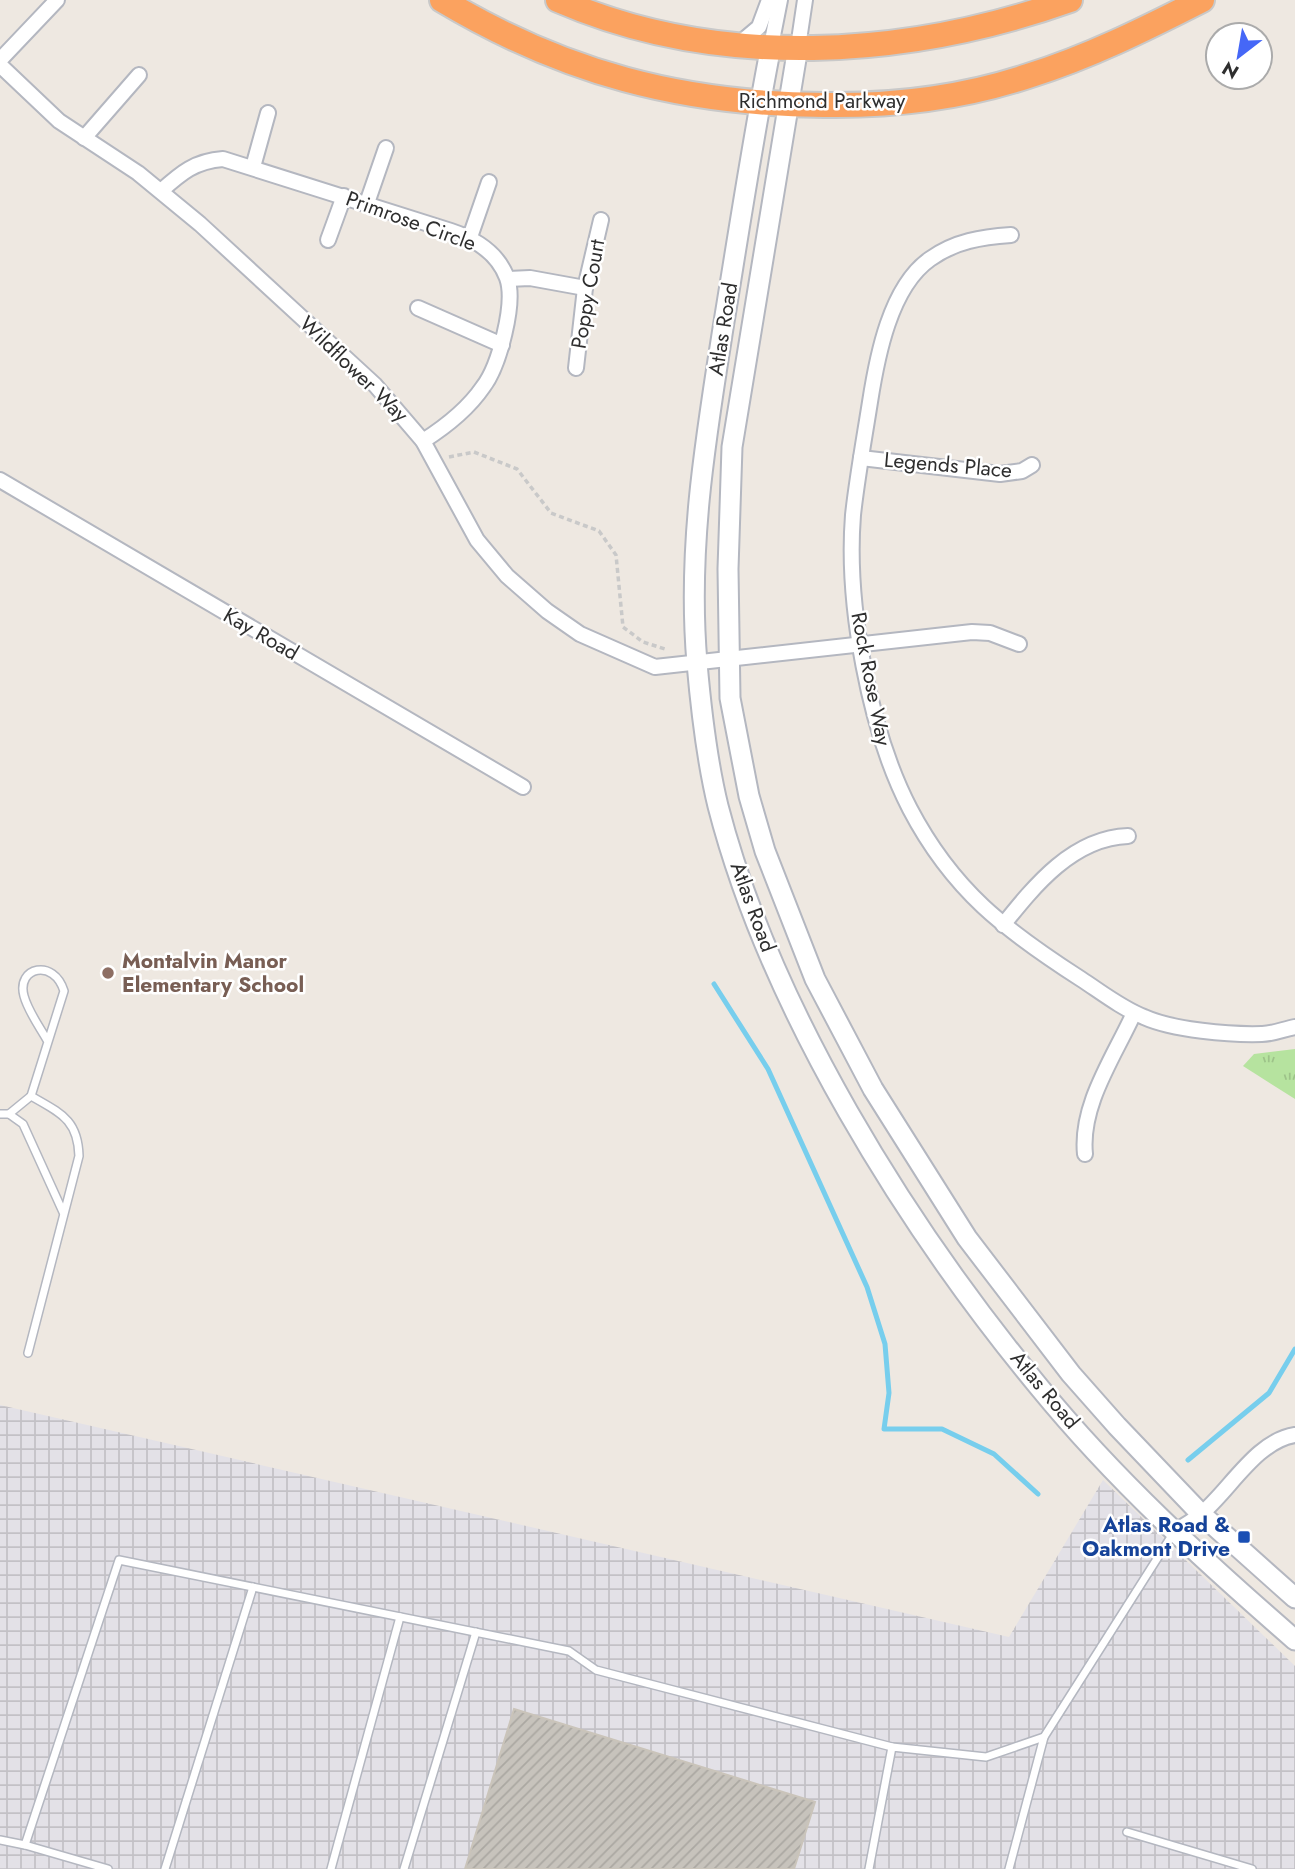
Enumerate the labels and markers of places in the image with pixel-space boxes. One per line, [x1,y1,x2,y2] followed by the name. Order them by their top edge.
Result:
[122,946,304,1000] place label: Montalvin Manor Elementary School
[100,965,116,981] marker: Montalvin Manor Elementary School
[1082,1510,1230,1564] place label: Atlas Road & Oakmont Drive
[1236,1529,1252,1545] marker: Atlas Road & Oakmont Drive

